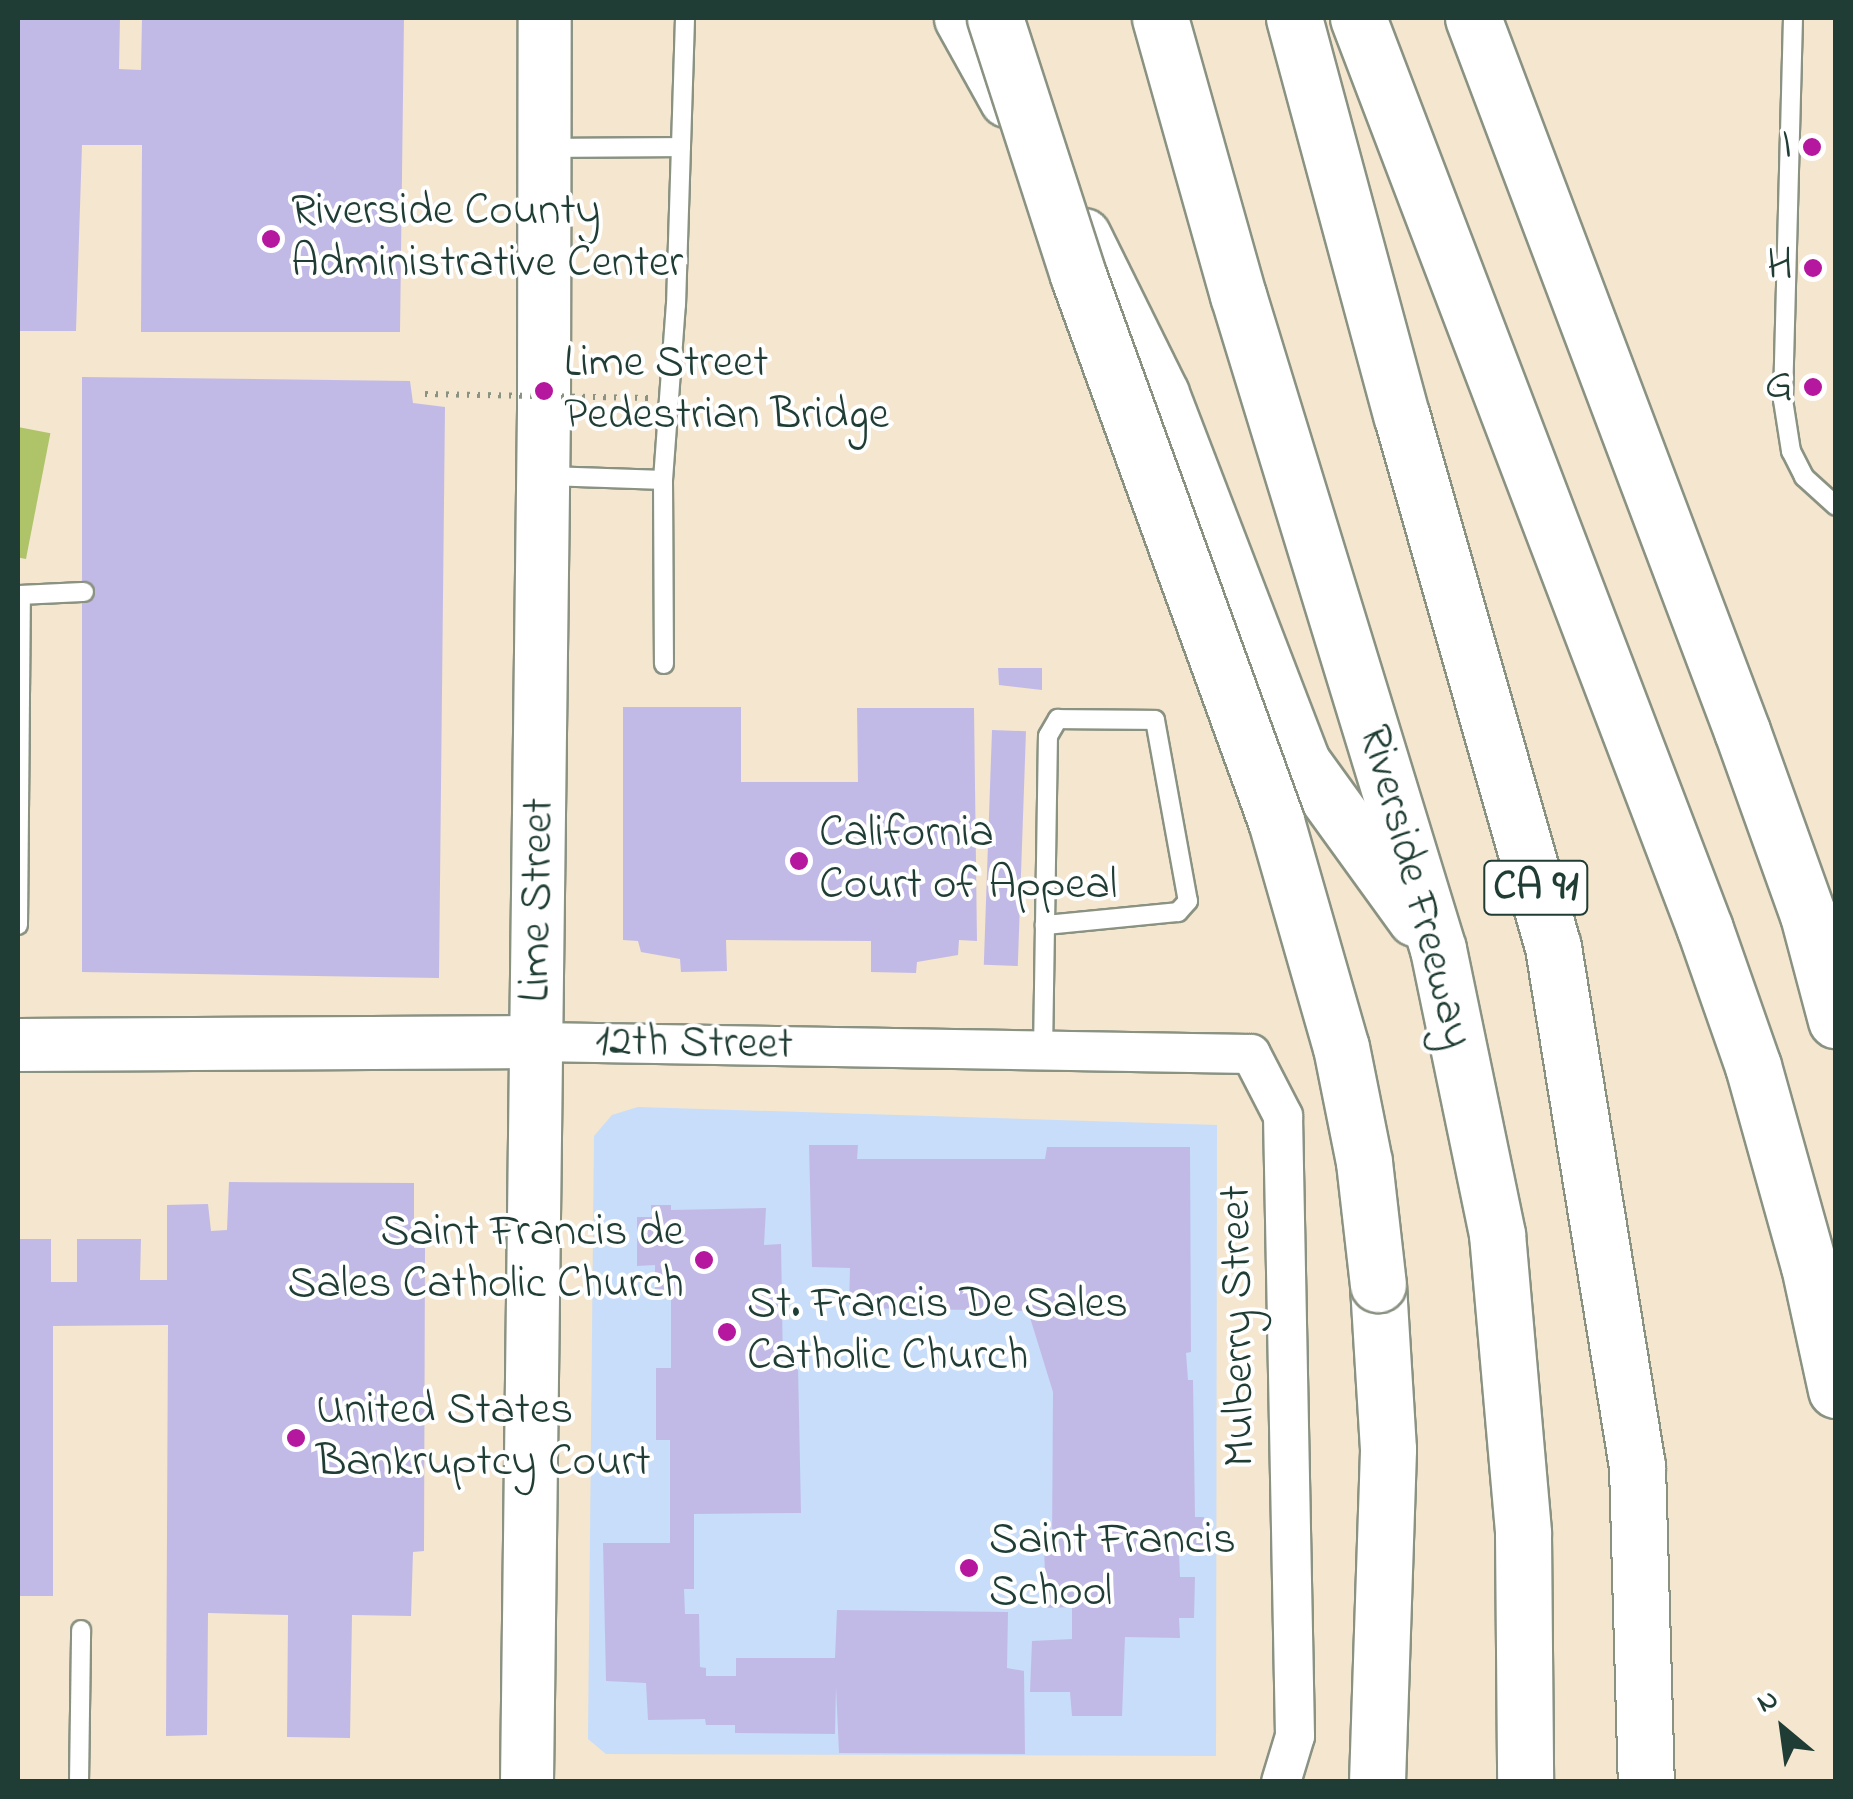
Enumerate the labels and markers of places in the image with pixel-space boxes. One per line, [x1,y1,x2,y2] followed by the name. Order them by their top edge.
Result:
[1781,120,1792,174] place label: I
[1801,136,1823,158] marker: I
[291,186,683,292] place label: Riverside County Administrative Center
[260,228,282,250] marker: Riverside County Administrative Center
[1767,241,1793,295] place label: H
[1802,257,1824,279] marker: H
[564,338,889,444] place label: Lime Street Pedestrian Bridge
[1765,360,1793,414] place label: G
[1802,376,1824,398] marker: G
[533,380,555,402] marker: Lime Street Pedestrian Bridge
[819,808,1117,914] place label: California Court of Appeal
[788,850,810,872] marker: California Court of Appeal
[288,1207,684,1313] place label: Saint Francis de Sales Catholic Church
[693,1249,715,1271] marker: Saint Francis de Sales Catholic Church
[747,1279,1128,1385] place label: St. Francis De Sales Catholic Church
[716,1321,738,1343] marker: St. Francis De Sales Catholic Church
[316,1385,651,1491] place label: United States Bankruptcy Court
[285,1427,307,1449] marker: United States Bankruptcy Court
[989,1515,1236,1621] place label: Saint Francis School
[958,1557,980,1579] marker: Saint Francis School

